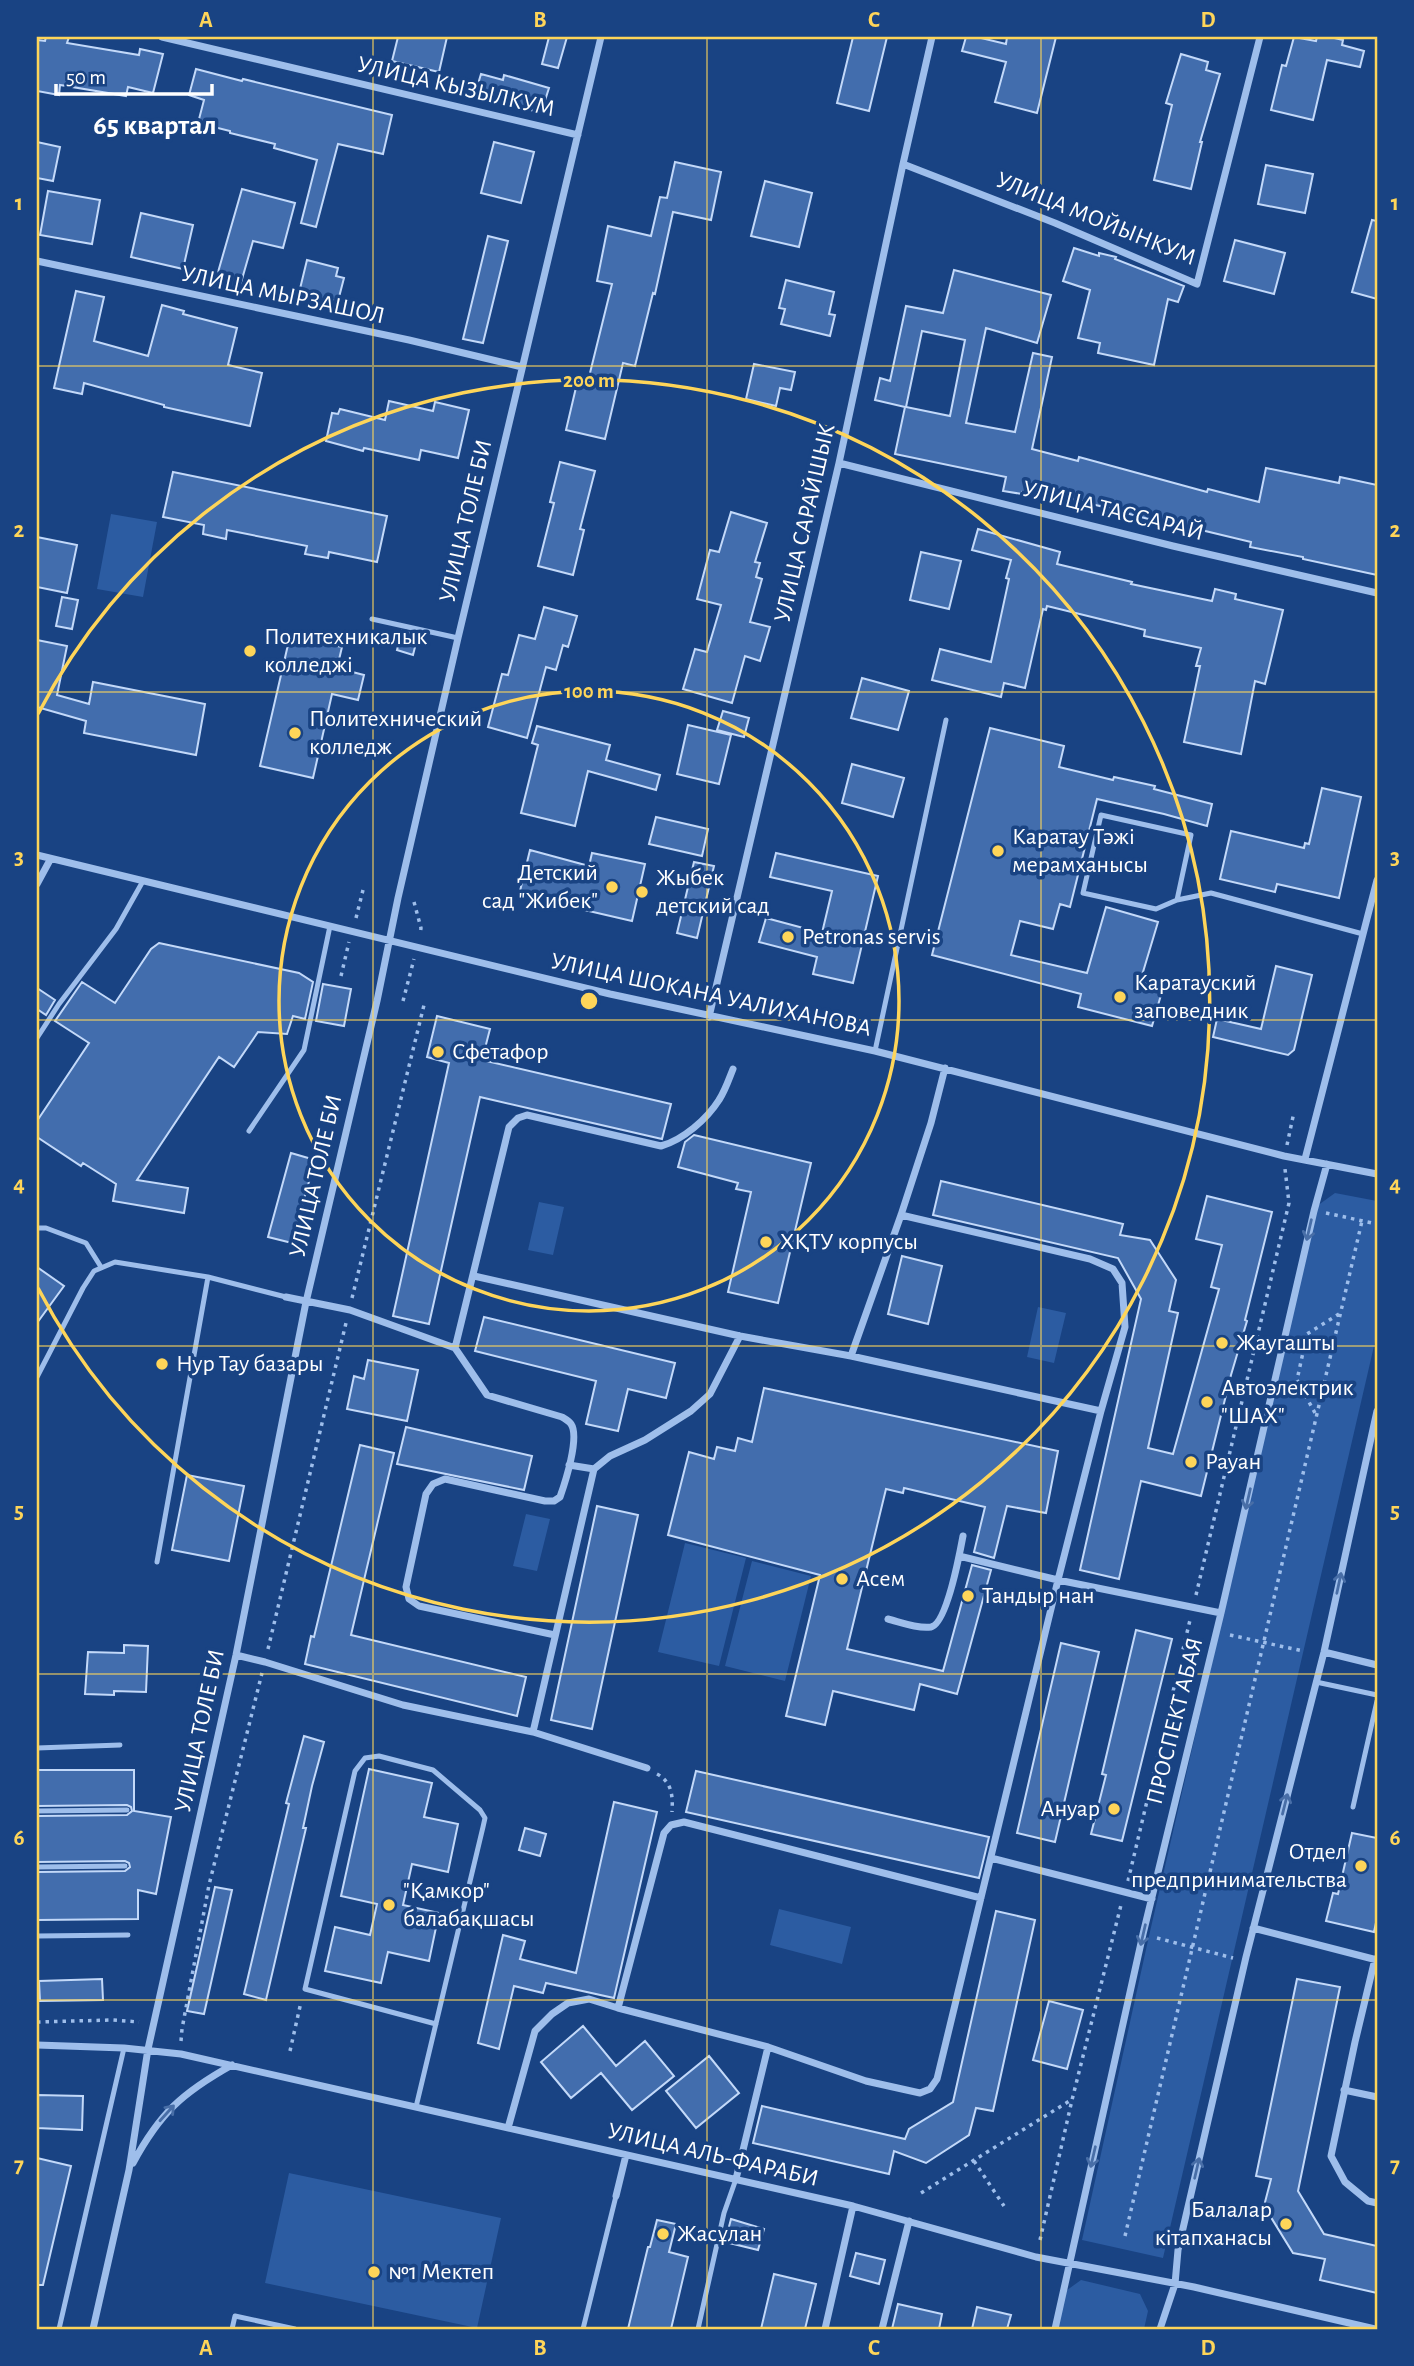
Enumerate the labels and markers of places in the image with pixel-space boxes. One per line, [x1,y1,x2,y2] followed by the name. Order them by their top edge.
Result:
[264,625,427,677] place label: Политехникалык колледжі
[242,643,258,659] marker: Политехникалык колледжі
[309,707,482,759] place label: Политехнический колледж
[287,725,303,741] marker: Политехнический колледж
[1012,825,1148,877] place label: Каратау Тәжі мерамханысы
[990,843,1006,859] marker: Каратау Тәжі мерамханысы
[482,861,598,913] place label: Детский сад "Жибек"
[656,866,770,918] place label: Жыбек детский сад
[604,879,620,895] marker: Детский сад "Жибек"
[634,884,650,900] marker: Жыбек детский сад
[802,925,941,949] place label: Petronas servis
[780,929,796,945] marker: Petronas servis
[1134,971,1256,1023] place label: Каратауский заповедник
[577,989,601,1013] centre of rings
[1112,989,1128,1005] marker: Каратауский заповедник
[452,1040,548,1064] place label: Сфетафор
[430,1044,446,1060] marker: Сфетафор
[780,1230,918,1254] place label: ХҚТУ корпусы
[758,1234,774,1250] marker: ХҚТУ корпусы
[1236,1331,1336,1355] place label: Жаугашты
[1214,1335,1230,1351] marker: Жаугашты
[176,1352,324,1376] place label: Нур Тау базары
[154,1356,170,1372] marker: Нур Тау базары
[1221,1376,1353,1428] place label: Автоэлектрик "ШАХ"
[1199,1394,1215,1410] marker: Автоэлектрик "ШАХ"
[1205,1450,1261,1474] place label: Рауан
[1183,1454,1199,1470] marker: Рауан
[856,1567,905,1591] place label: Асем
[834,1571,850,1587] marker: Асем
[982,1584,1095,1608] place label: Тандыр нан
[960,1588,976,1604] marker: Тандыр нан
[1041,1797,1100,1821] place label: Ануар
[1106,1801,1122,1817] marker: Ануар
[1131,1840,1347,1892] place label: Отдел предпринимательства
[1353,1858,1369,1874] marker: Отдел предпринимательства
[403,1879,535,1931] place label: "Қамкор" балабақшасы
[381,1897,397,1913] marker: "Қамкор" балабақшасы
[1155,2198,1272,2250] place label: Балалар кітапханасы
[1278,2216,1294,2232] marker: Балалар кітапханасы
[677,2222,762,2246] place label: Жасұлан
[655,2226,671,2242] marker: Жасұлан
[388,2260,494,2284] place label: №1 Мектеп
[366,2264,382,2280] marker: №1 Мектеп

